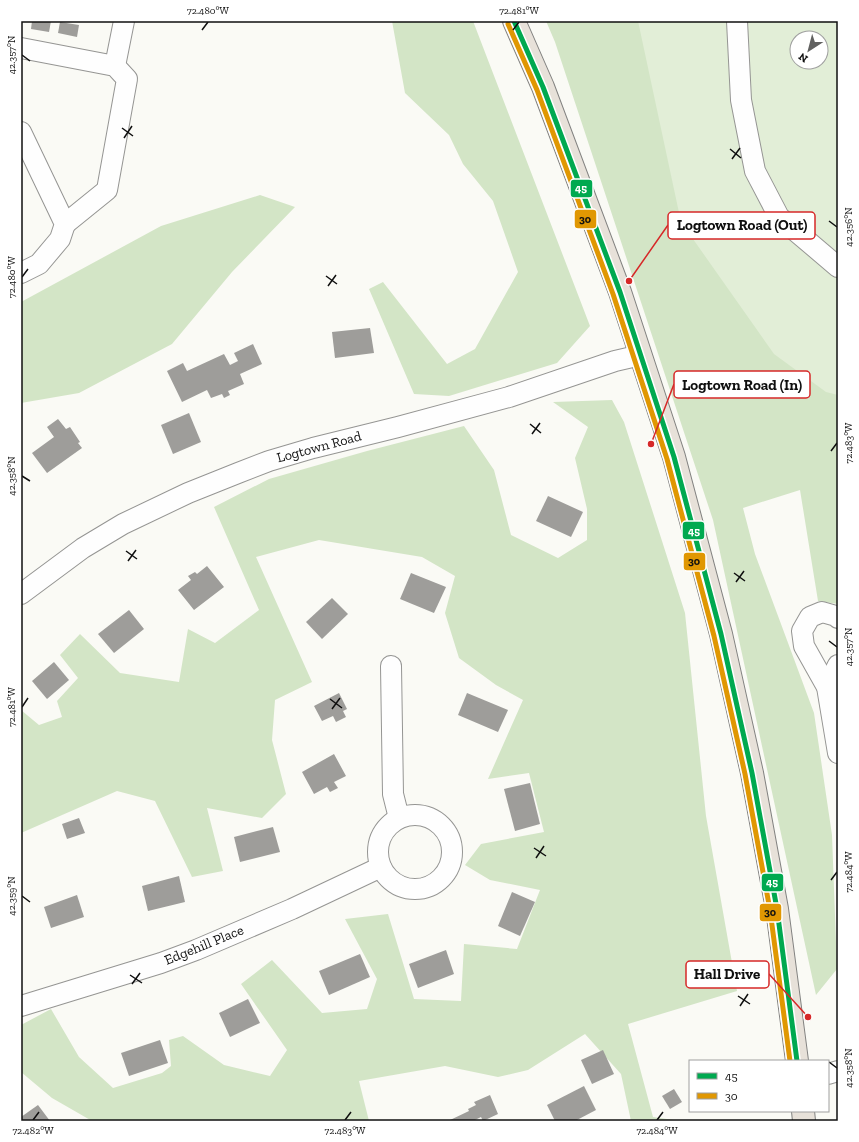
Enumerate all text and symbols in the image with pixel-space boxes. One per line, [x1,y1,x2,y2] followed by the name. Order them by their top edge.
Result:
[187,5,230,17] text: 72.480°W
[499,5,539,17] text: 72.481°W
[789,30,829,70] north arrow
[6,35,18,74] text: 42.357°N
[796,50,811,65] text: N
[570,179,593,198] line badge: 45
[575,182,587,195] text: 45
[843,207,855,247] text: 42.356°N
[574,209,597,229] line badge: 30
[668,212,815,239] callout: Logtown Road (Out)
[579,213,591,226] text: 30
[677,216,807,234] text: Logtown Road (Out)
[6,255,18,298] text: 72.480°W
[674,371,810,398] callout: Logtown Road (In)
[682,376,802,394] text: Logtown Road (In)
[843,422,855,463] text: 72.483°W
[275,427,363,466] street label: Logtown Road
[6,456,18,496] text: 42.358°N
[682,521,705,540] line badge: 45
[688,525,700,538] text: 45
[683,552,706,571] line badge: 30
[688,555,700,568] text: 30
[843,627,855,666] text: 42.357°N
[6,687,18,727] text: 72.481°W
[843,851,855,893] text: 72.484°W
[761,873,784,892] line badge: 45
[6,876,18,916] text: 42.359°N
[766,876,778,889] text: 45
[759,903,782,922] line badge: 30
[764,906,776,919] text: 30
[162,921,247,969] street label: Edgehill Place
[686,961,769,988] callout: Hall Drive
[694,965,760,983] text: Hall Drive
[843,1048,855,1088] text: 42.358°N
[689,1060,829,1112] legend
[725,1069,738,1083] text: 45
[725,1089,738,1103] text: 30
[12,1125,54,1137] text: 72.482°W
[325,1125,366,1137] text: 72.483°W
[636,1125,678,1137] text: 72.484°W

